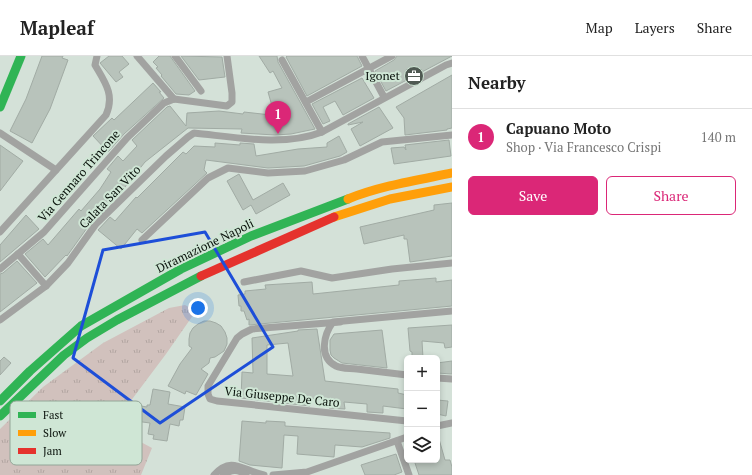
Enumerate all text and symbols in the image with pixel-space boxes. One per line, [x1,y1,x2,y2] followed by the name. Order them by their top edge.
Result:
[20,15,94,40] text: Mapleaf
[586,18,613,37] text: Map
[635,18,675,37] text: Layers
[697,18,732,37] text: Share
[403,65,425,87] office icon: Igonet
[365,68,401,83] place label: Igonet
[468,71,526,94] text: Nearby
[265,101,291,134] pin: 1
[506,118,611,138] text: Capuano Moto
[35,127,123,225] street label: Via Gennaro Trincone
[477,128,485,146] text: 1
[701,128,736,146] text: 140 m
[506,138,661,156] text: Shop · Via Francesco Crispi
[76,162,144,231] street label: Calata San Vito
[468,176,598,215] button: Save
[606,176,736,215] button: Share
[153,215,256,276] street label: Diramazione Napoli
[188,298,208,318] your location
[404,355,440,463] map controls
[404,355,440,391] button: +
[224,383,341,410] street label: Via Giuseppe De Caro
[404,391,440,427] button: −
[10,401,142,465] legend
[43,408,63,422] text: Fast
[43,426,67,440] text: Slow
[404,427,440,463] button: layers
[43,444,62,458] text: Jam

